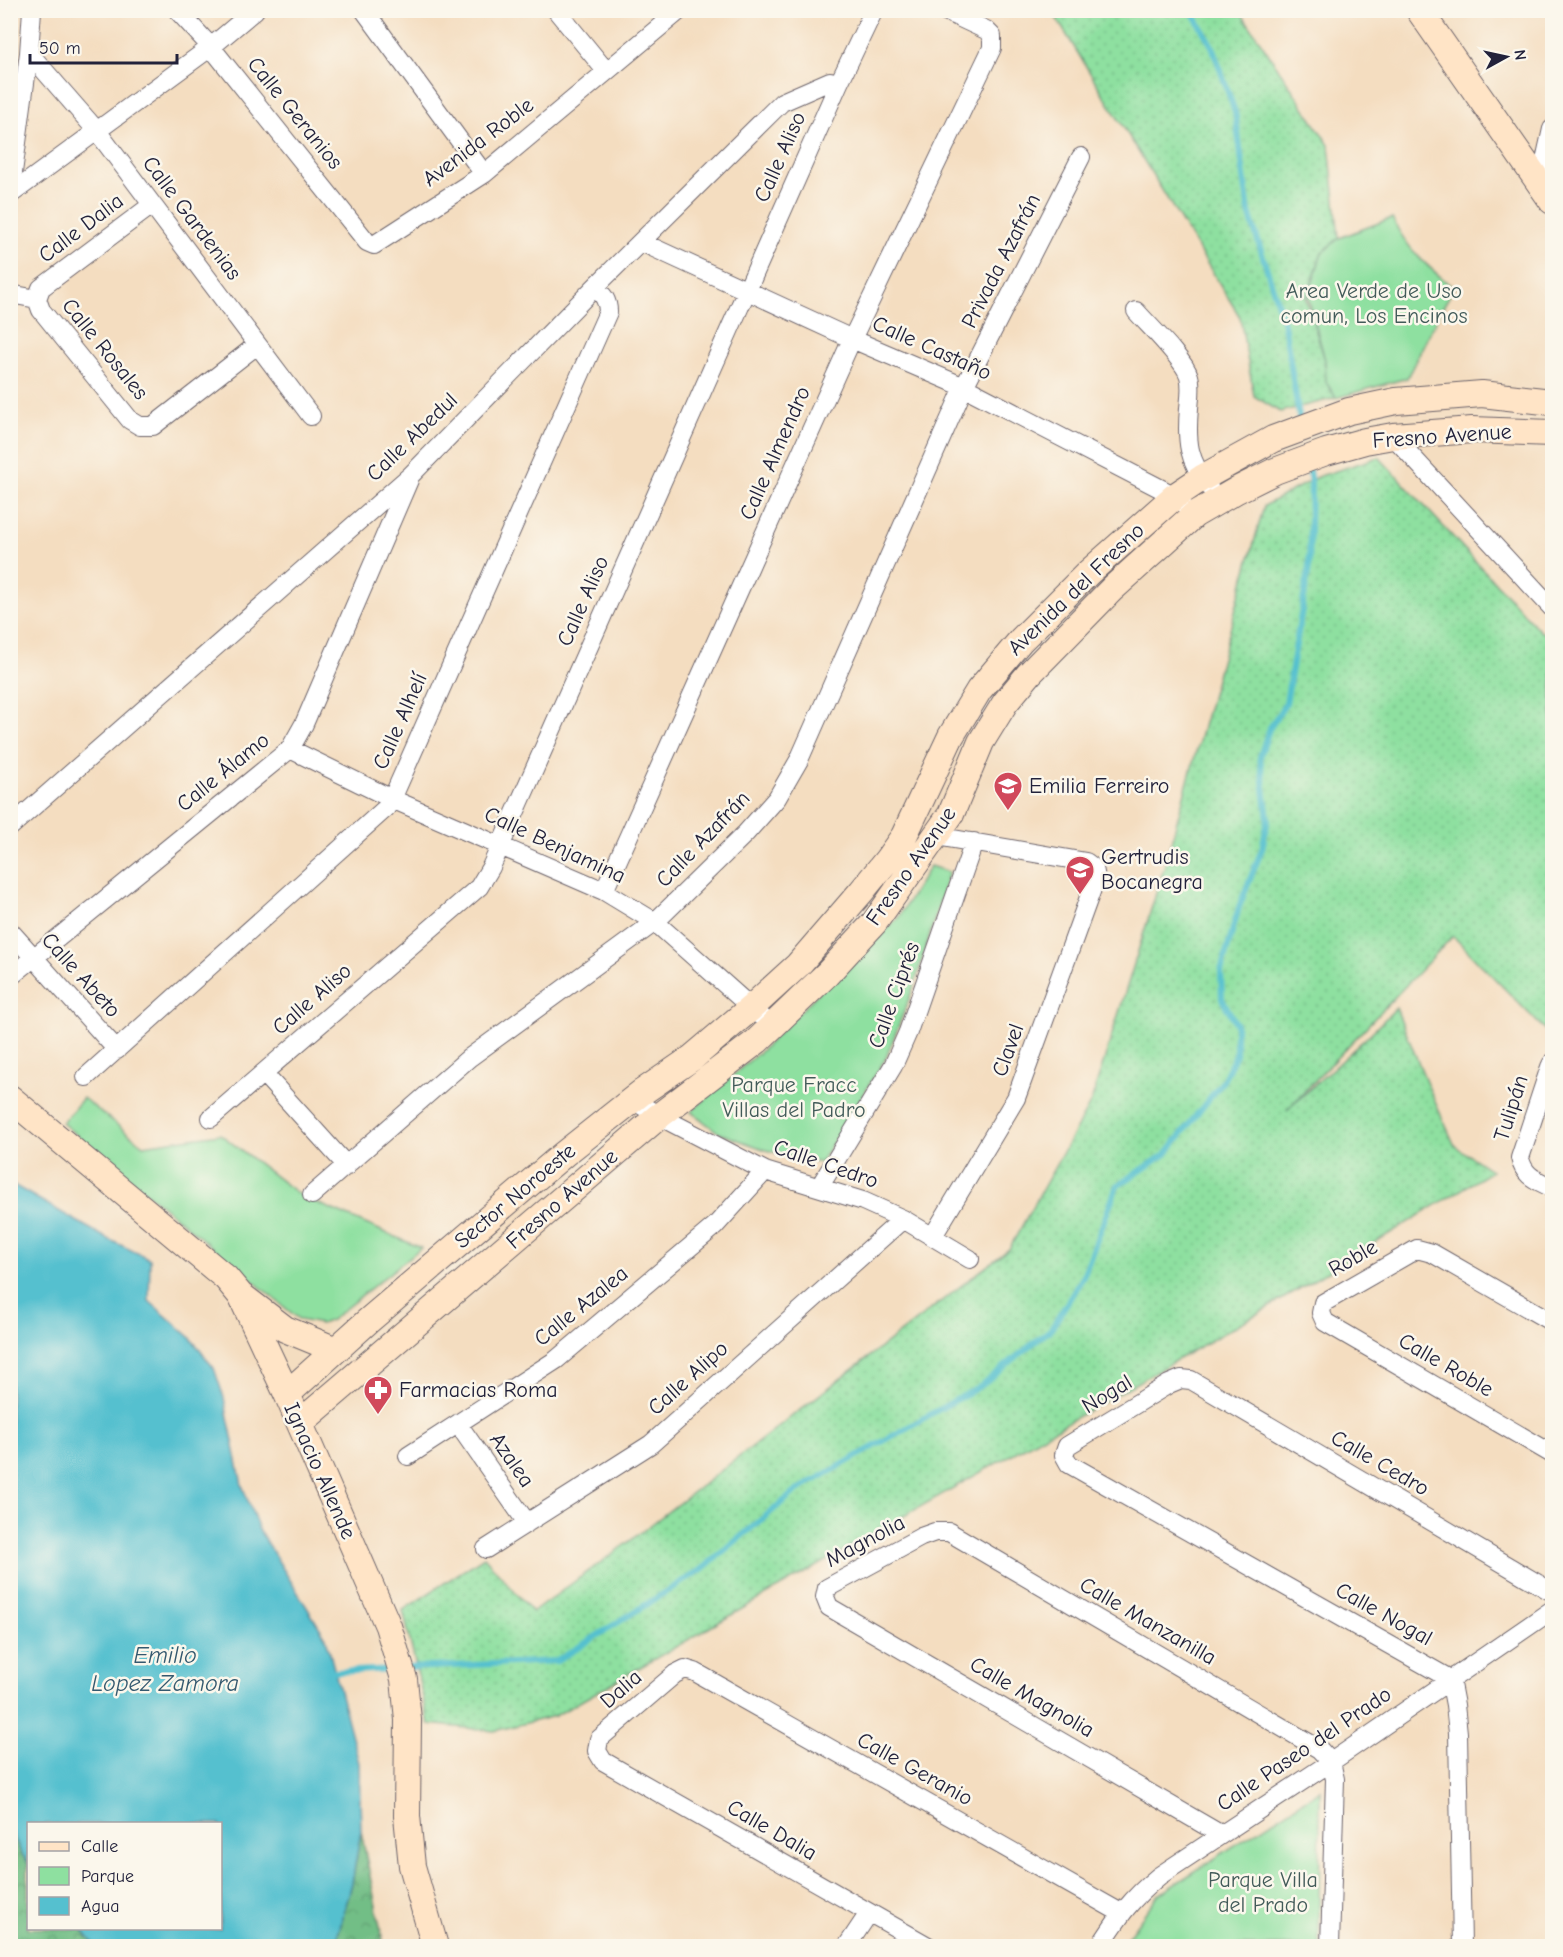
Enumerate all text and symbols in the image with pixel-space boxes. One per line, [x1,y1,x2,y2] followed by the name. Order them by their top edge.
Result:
[30,27,177,65] scale bar
[1476,27,1536,87] north arrow
[39,38,81,59] text: 50 m
[1510,49,1530,61] text: N
[242,52,348,174] street label: Calle Geranios
[417,92,539,192] street label: Avenida Roble
[749,108,811,206] street label: Calle Aliso
[137,151,247,285] street label: Calle Gardenias
[34,188,128,268] street label: Calle Dalia
[956,189,1046,333] street label: Privada Azafrán
[1280,278,1468,329] park label: Area Verde de Uso comun, Los Encinos
[56,293,154,405] street label: Calle Rosales
[868,310,996,386] street label: Calle Castaño
[734,382,816,524] street label: Calle Almendro
[361,387,463,487] street label: Calle Abedul
[1372,418,1512,454] street label: Fresno Avenue
[1002,517,1150,661] street label: Avenida del Fresno
[552,552,614,650] street label: Calle Aliso
[367,668,433,773] street label: Calle Alhelí
[171,727,275,817] street label: Calle Álamo
[992,770,1024,812] school or university icon: Emilia Ferreiro
[1029,773,1170,799] place label: Emilia Ferreiro
[651,785,755,893] street label: Calle Azafrán
[480,801,630,889] street label: Calle Benjamina
[860,801,962,931] street label: Fresno Avenue
[1101,844,1203,895] place label: Gertrudis Bocanegra
[1064,854,1096,896] school or university icon: Gertrudis Bocanegra
[36,927,126,1023] street label: Calle Abeto
[863,938,925,1052] street label: Calle Ciprés
[267,958,357,1040] street label: Calle Aliso
[987,1020,1029,1080] street label: Clavel
[722,1072,866,1123] park label: Parque Fracc Villas del Padro
[1488,1072,1534,1144] street label: Tulipán
[770,1134,882,1194] street label: Calle Cedro
[449,1138,581,1254] street label: Sector Noroeste
[501,1143,623,1255] street label: Fresno Avenue
[1324,1234,1382,1282] street label: Roble
[529,1260,633,1352] street label: Calle Azalea
[1394,1327,1498,1403] street label: Calle Roble
[643,1335,733,1421] street label: Calle Alipo
[1077,1369,1137,1419] street label: Nogal
[362,1374,394,1416] pharmacy icon: Farmacias Roma
[399,1377,558,1403] place label: Farmacias Roma
[278,1399,362,1543] street label: Ignacio Allende
[1326,1424,1434,1502] street label: Calle Cedro
[484,1428,540,1492] street label: Azalea
[821,1509,909,1573] street label: Magnolia
[1075,1571,1221,1671] street label: Calle Manzanilla
[1331,1577,1437,1651] street label: Calle Nogal
[91,1641,239,1697] water label: Emilio Lopez Zamora
[965,1651,1099,1743] street label: Calle Magnolia
[595,1664,647,1714] street label: Dalia
[1212,1681,1396,1817] street label: Calle Paseo del Prado
[853,1727,977,1811] street label: Calle Geranio
[723,1794,821,1866] street label: Calle Dalia
[27,1822,222,1930] legend
[81,1836,118,1857] text: Calle
[81,1866,134,1887] text: Parque
[1208,1867,1318,1918] park label: Parque Villa del Prado
[81,1896,119,1917] text: Agua

